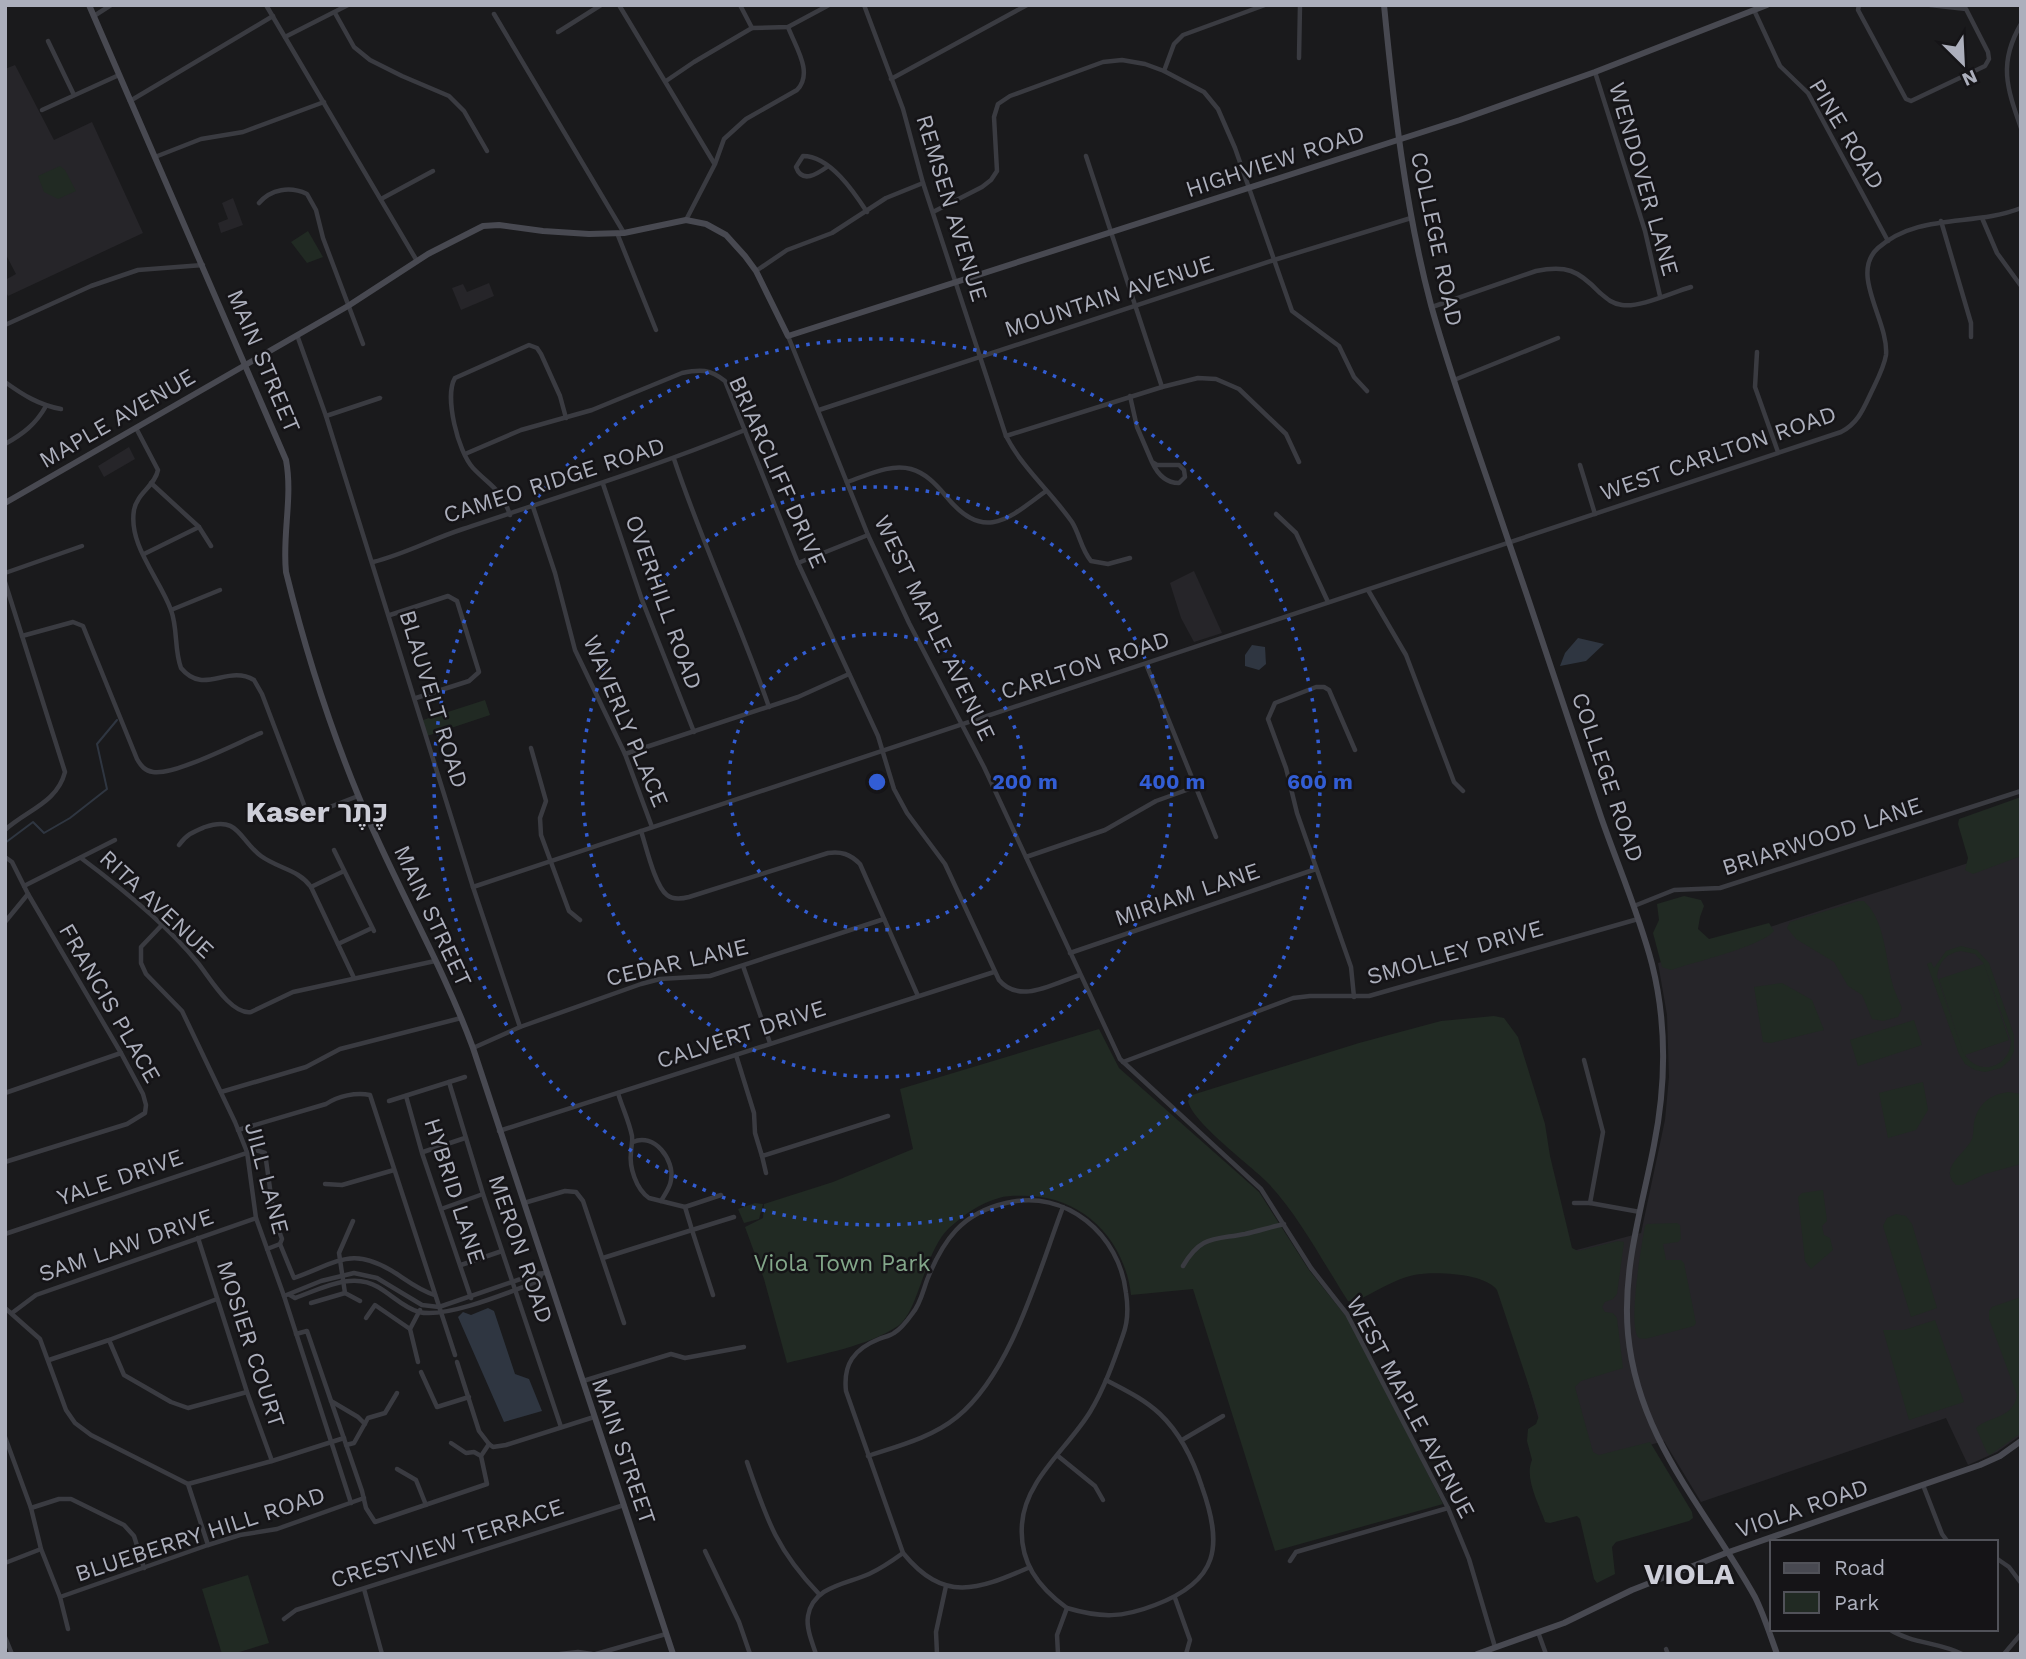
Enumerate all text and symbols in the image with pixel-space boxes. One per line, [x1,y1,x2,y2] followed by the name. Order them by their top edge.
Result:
[1928,28,1998,98] north arrow
[1959,65,1981,91] text: N
[1803,74,1890,194] street label: PINE ROAD
[1603,79,1684,279] street label: WENDOVER LANE
[910,111,993,305] street label: REMSEN AVENUE
[1182,120,1368,203] street label: HIGHVIEW ROAD
[1405,149,1468,329] street label: COLLEGE ROAD
[1001,250,1217,343] street label: MOUNTAIN AVENUE
[221,286,306,437] street label: MAIN STREET
[35,363,200,474] street label: MAPLE AVENUE
[723,372,832,572] street label: BRIARCLIFF DRIVE
[1597,400,1840,507] street label: WEST CARLTON ROAD
[440,432,668,529] street label: CAMEO RIDGE ROAD
[619,511,708,693] street label: OVERHILL ROAD
[868,511,1001,745] street label: WEST MAPLE AVENUE
[394,607,473,791] street label: BLAUVELT ROAD
[997,625,1173,706] street label: CARLTON ROAD
[577,631,674,811] street label: WAVERLY PLACE
[1566,689,1649,866] street label: COLLEGE ROAD
[992,769,1058,794] text: 200 m
[1139,769,1205,794] text: 400 m
[1287,769,1353,794] text: 600 m
[865,770,889,794] centre of rings
[1719,791,1926,882] street label: BRIARWOOD LANE
[245,794,389,830] district label: Kaser כֶּתֶר
[388,841,477,991] street label: MAIN STREET
[94,845,219,964] street label: RITA AVENUE
[1111,857,1263,932] street label: MIRIAM LANE
[1364,914,1546,991] street label: SMOLLEY DRIVE
[53,919,166,1088] street label: FRANCIS PLACE
[603,933,751,992] street label: CEDAR LANE
[653,994,829,1075] street label: CALVERT DRIVE
[418,1115,491,1267] street label: HYBRID LANE
[239,1119,294,1237] street label: JILL LANE
[54,1143,187,1212] street label: YALE DRIVE
[483,1171,559,1327] street label: MERON ROAD
[35,1203,217,1288] street label: SAM LAW DRIVE
[753,1250,931,1277] park label: Viola Town Park
[211,1257,290,1431] street label: MOSIER COURT
[1341,1292,1481,1523] street label: WEST MAPLE AVENUE
[586,1375,661,1528] street label: MAIN STREET
[1732,1473,1872,1544] street label: VIOLA ROAD
[72,1481,329,1588] street label: BLUEBERRY HILL ROAD
[327,1493,567,1594] street label: CRESTVIEW TERRACE
[1770,1540,1998,1631] legend
[1834,1555,1885,1580] text: Road
[1644,1556,1735,1591] district label: VIOLA
[1834,1590,1879,1615] text: Park

